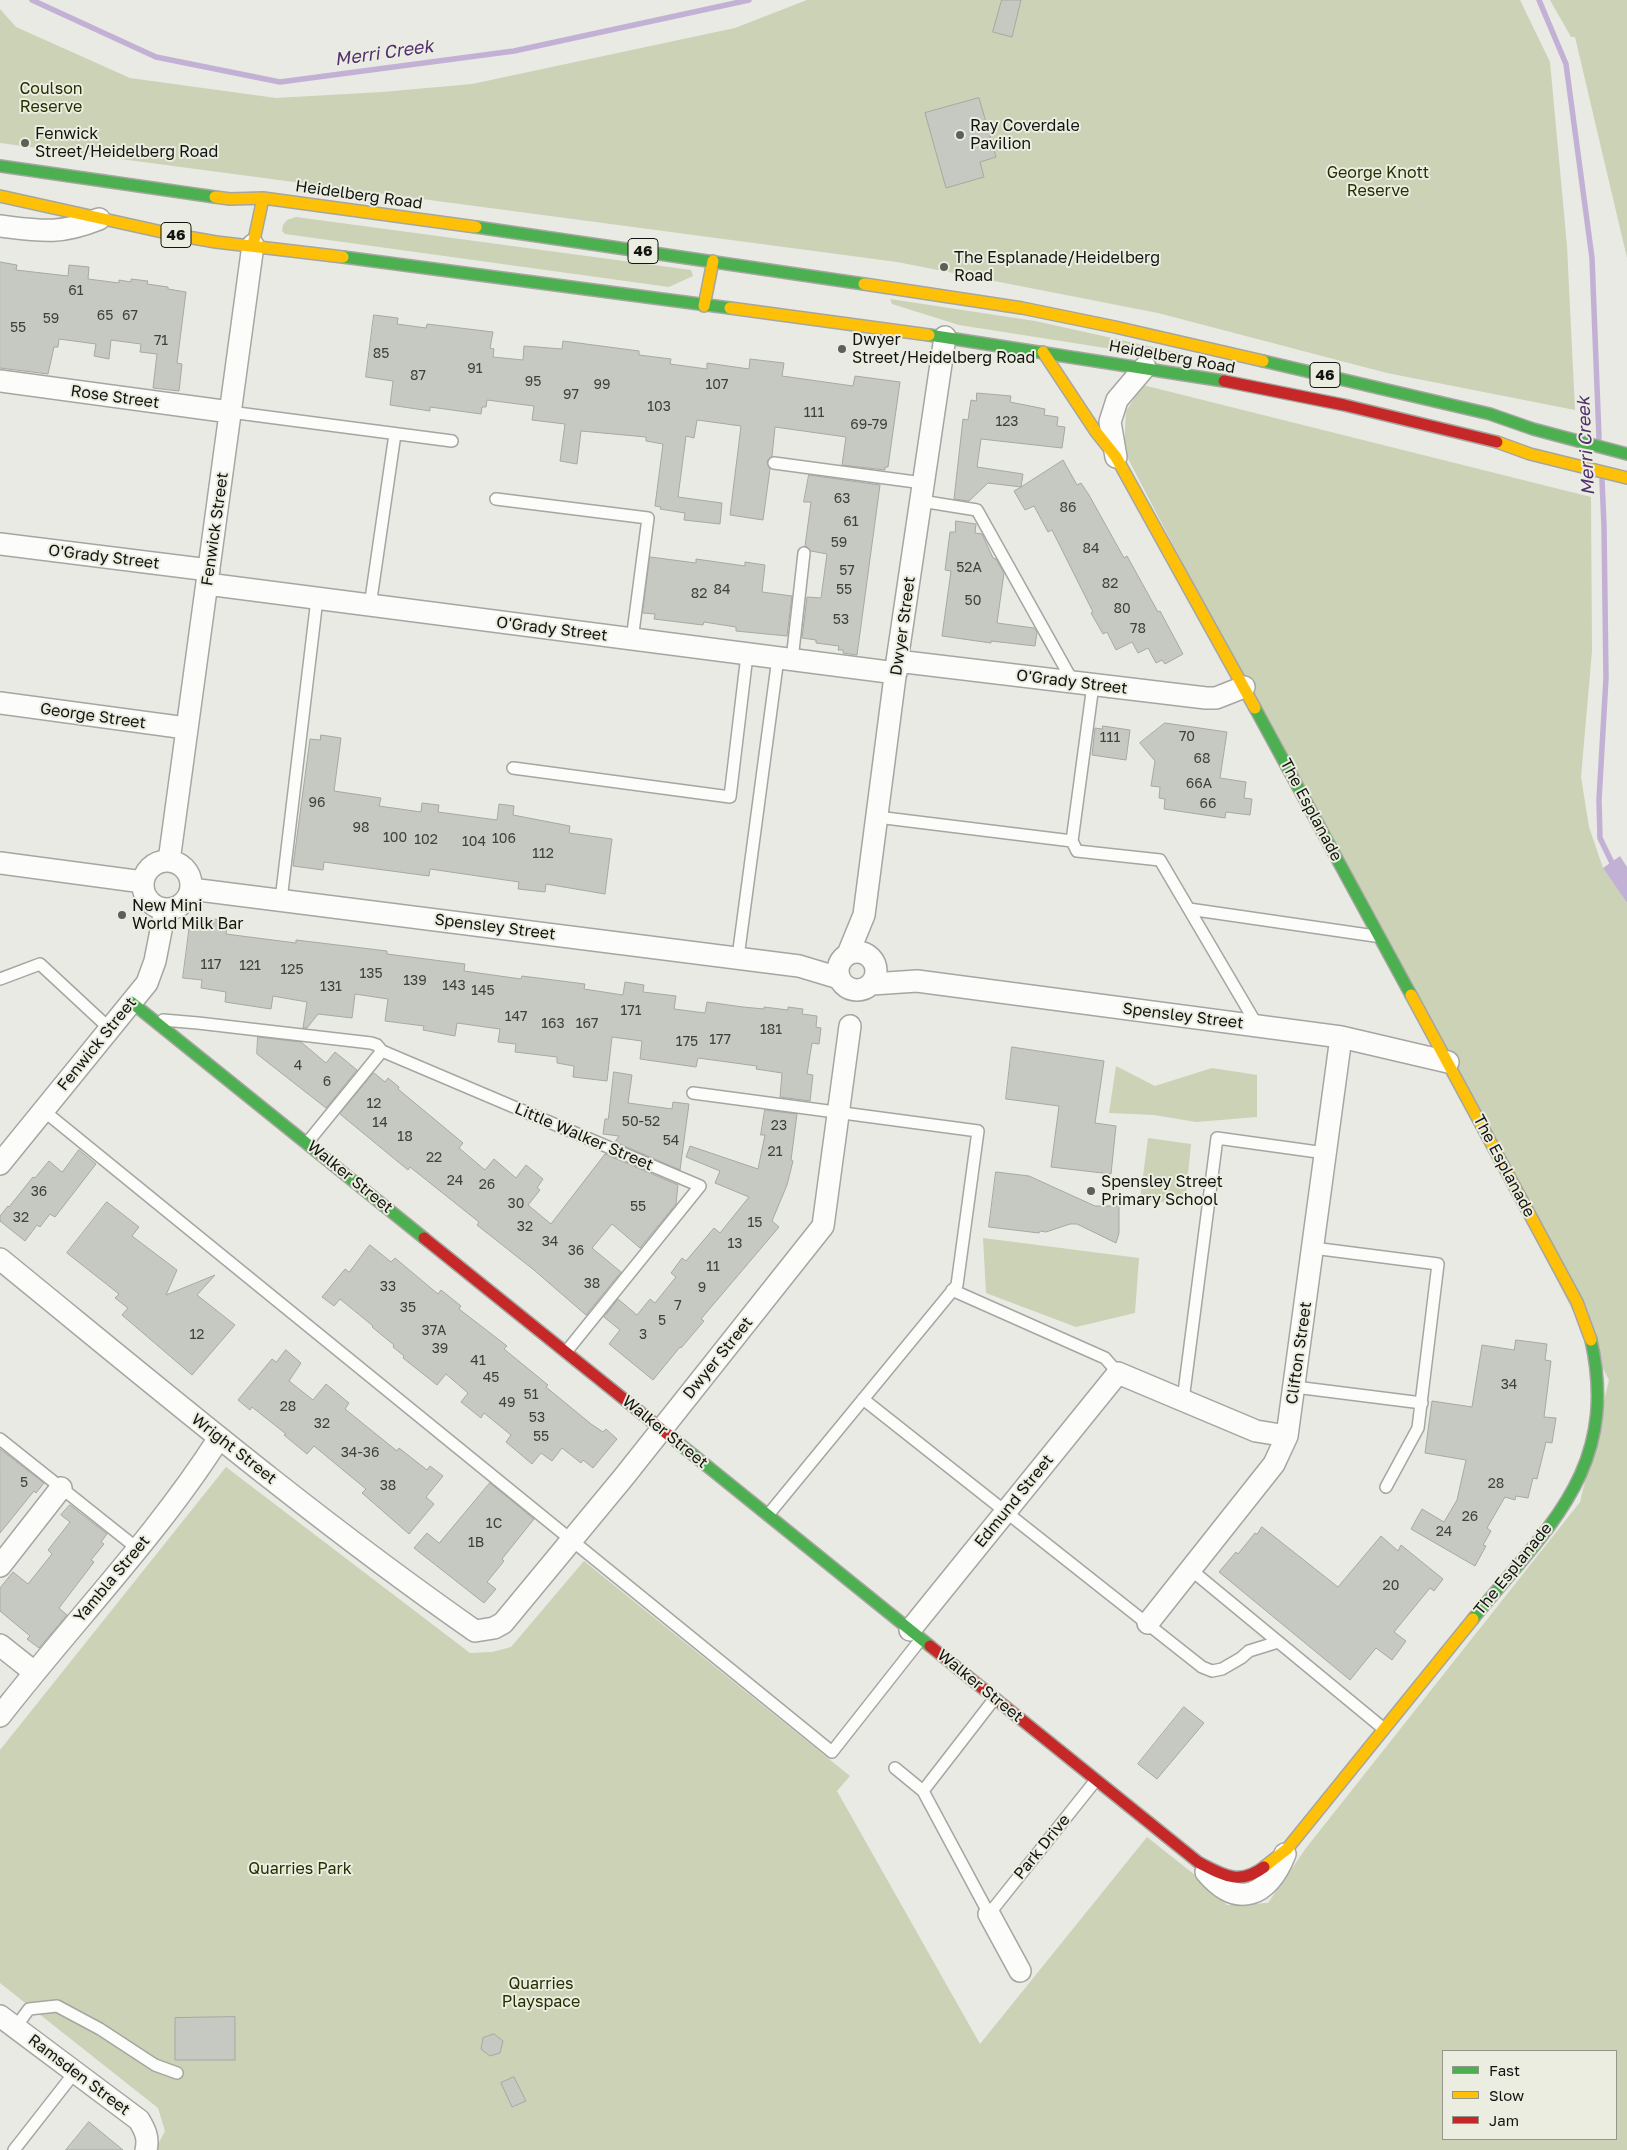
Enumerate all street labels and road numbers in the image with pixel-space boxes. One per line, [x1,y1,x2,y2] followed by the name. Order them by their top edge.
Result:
[294,177,424,213] street label: Heidelberg Road
[161,222,191,248] road number: 46
[628,238,658,264] road number: 46
[1107,336,1237,378] street label: Heidelberg Road
[1310,362,1340,388] road number: 46
[69,381,161,413] street label: Rose Street
[198,471,232,587] street label: Fenwick Street
[47,541,161,573] street label: O'Grady Street
[887,575,919,677] street label: Dwyer Street
[495,613,609,645] street label: O'Grady Street
[1015,666,1129,698] street label: O'Grady Street
[39,699,147,733] street label: George Street
[1276,755,1346,865] street label: The Esplanade
[433,910,557,944] street label: Spensley Street
[53,993,141,1095] street label: Fenwick Street
[1121,999,1245,1033] street label: Spensley Street
[512,1099,656,1175] street label: Little Walker Street
[1469,1111,1539,1221] street label: The Esplanade
[303,1137,397,1217] street label: Walker Street
[1282,1300,1316,1406] street label: Clifton Street
[679,1313,757,1403] street label: Dwyer Street
[618,1392,712,1472] street label: Walker Street
[188,1410,280,1488] street label: Wright Street
[971,1451,1057,1551] street label: Edmund Street
[1470,1519,1556,1619] street label: The Esplanade
[70,1532,154,1626] street label: Yambla Street
[933,1646,1027,1726] street label: Walker Street
[1010,1811,1074,1883] street label: Park Drive
[24,2030,134,2120] street label: Ramsden Street

